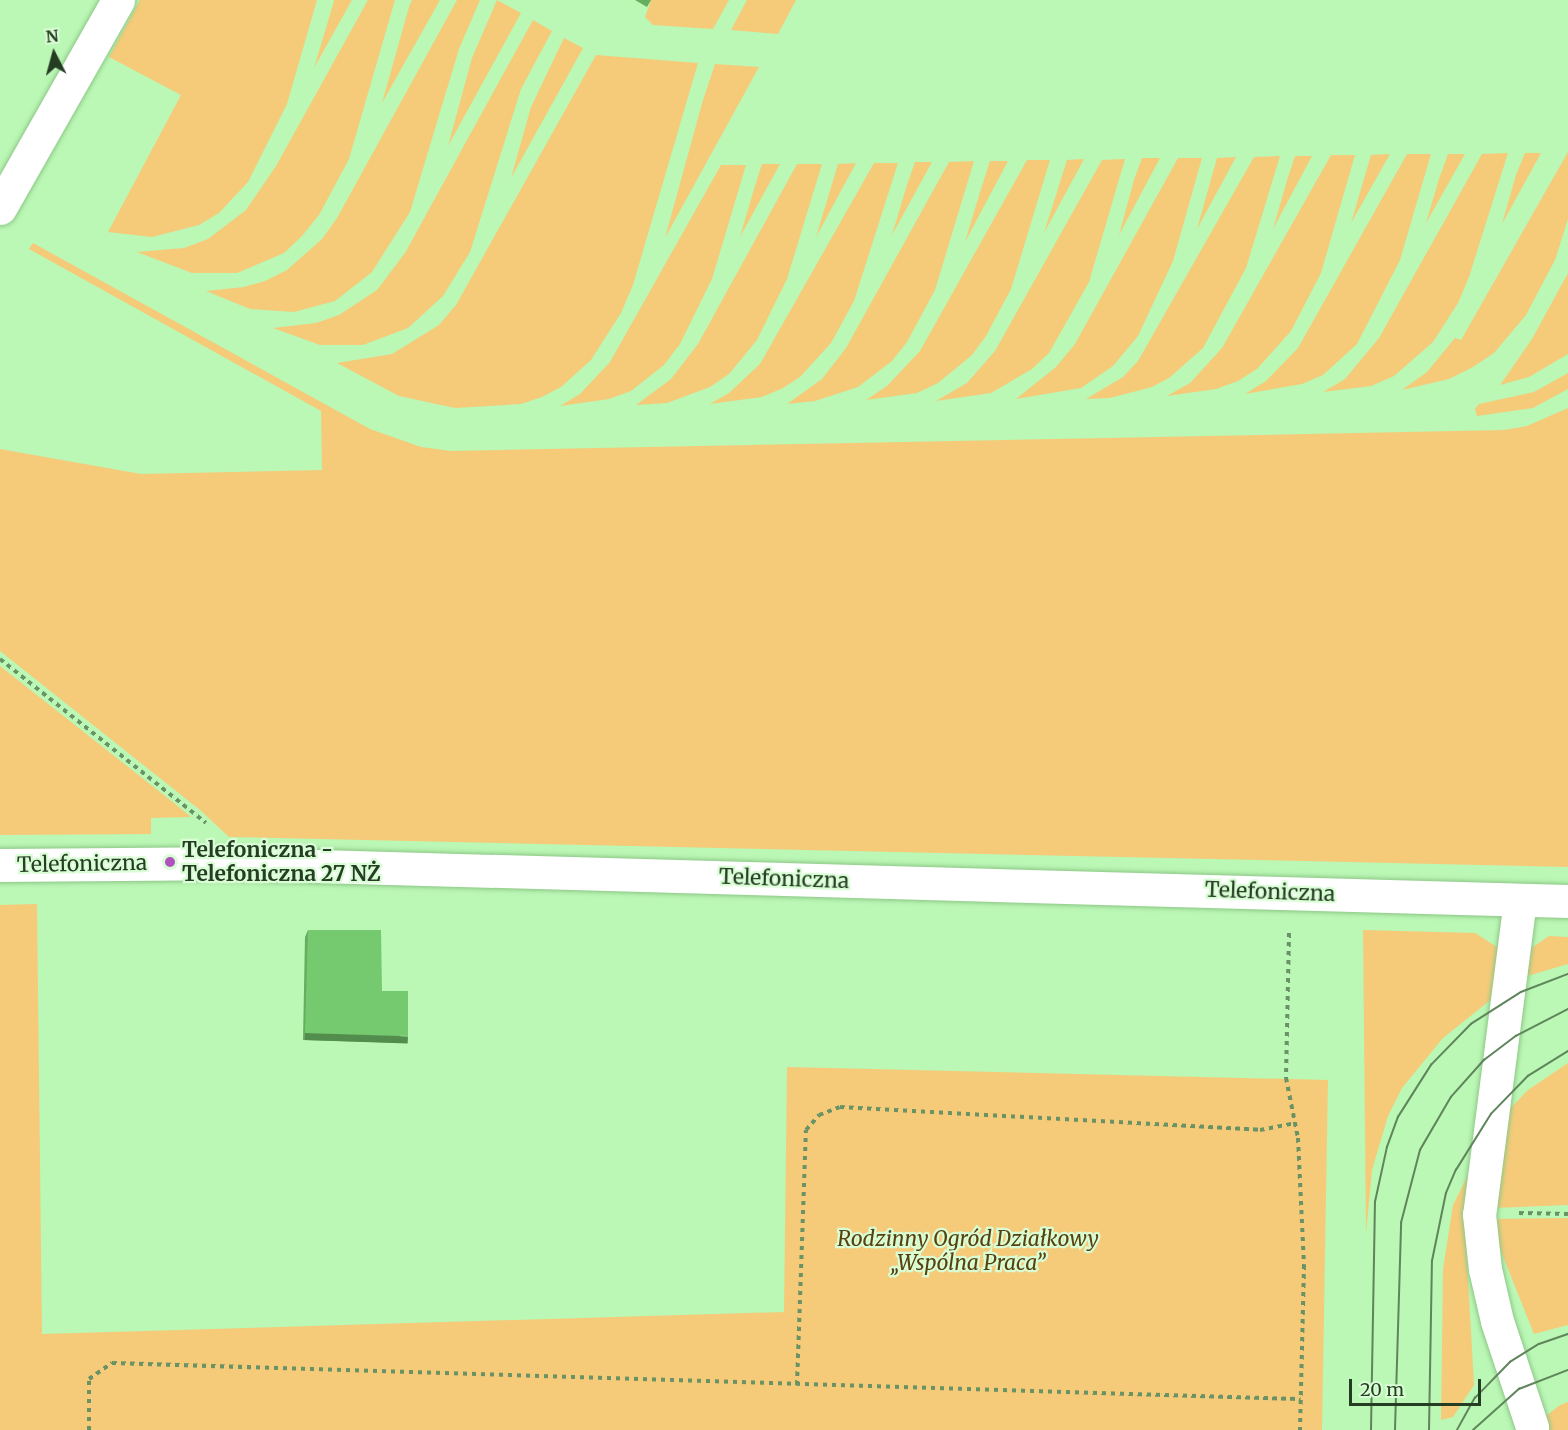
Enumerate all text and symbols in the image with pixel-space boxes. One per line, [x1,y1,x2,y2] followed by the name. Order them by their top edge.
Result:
[24,24,84,84] north arrow
[45,25,59,47] text: N
[182,837,381,887] place label: Telefoniczna - Telefoniczna 27 NŻ
[17,850,147,878] street label: Telefoniczna
[163,855,177,869] marker: Telefoniczna - Telefoniczna 27 NŻ
[718,864,850,894] street label: Telefoniczna
[1204,877,1336,907] street label: Telefoniczna
[837,1226,1099,1276] park label: Rodzinny Ogród Działkowy „Wspólna Praca”
[1352,1367,1484,1405] scale bar
[1360,1378,1404,1401] text: 20 m

